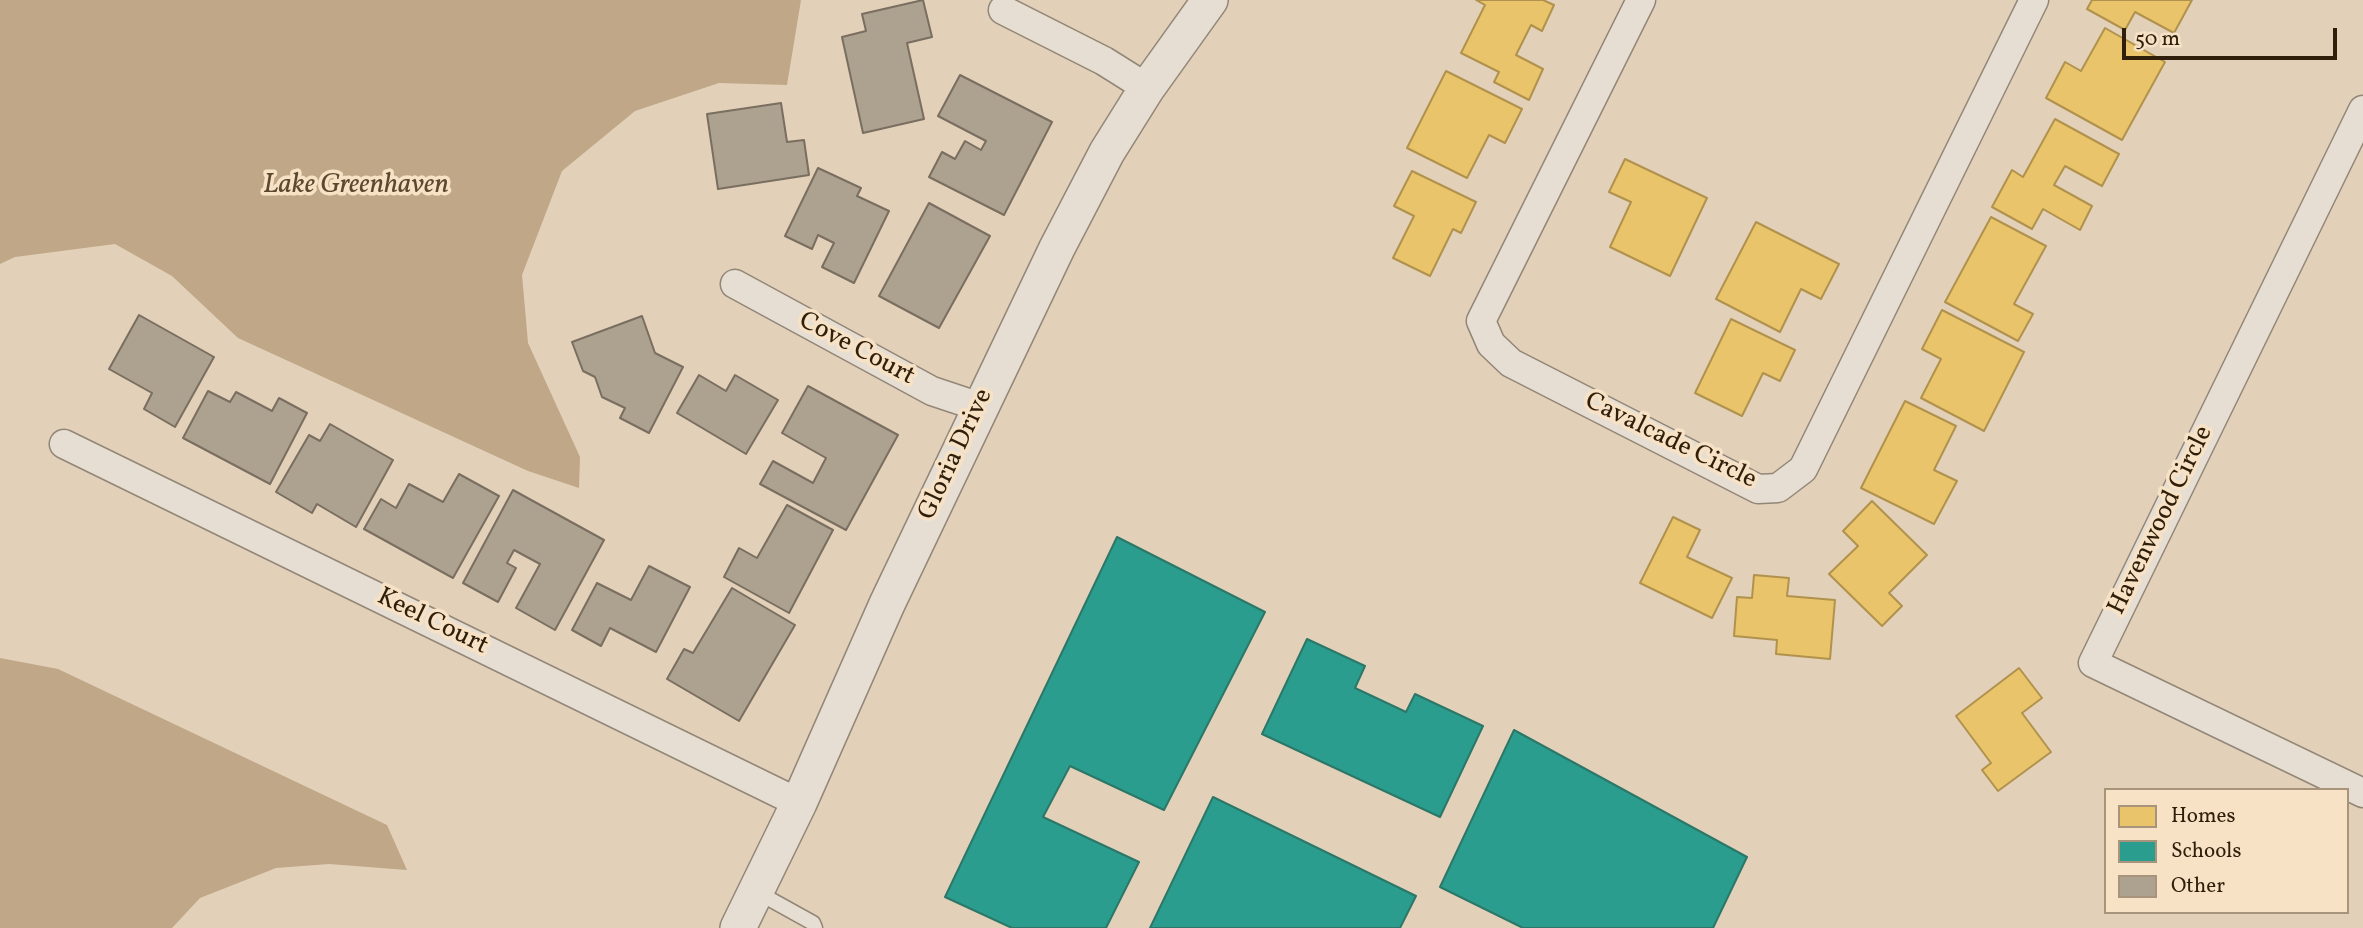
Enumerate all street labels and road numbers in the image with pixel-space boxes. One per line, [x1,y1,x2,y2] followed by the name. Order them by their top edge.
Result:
[793,306,919,394] street label: Cove Court
[913,385,1001,525] street label: Gloria Drive
[1579,387,1761,497] street label: Cavalcade Circle
[2103,422,2221,620] street label: Havenwood Circle
[371,583,493,663] street label: Keel Court

